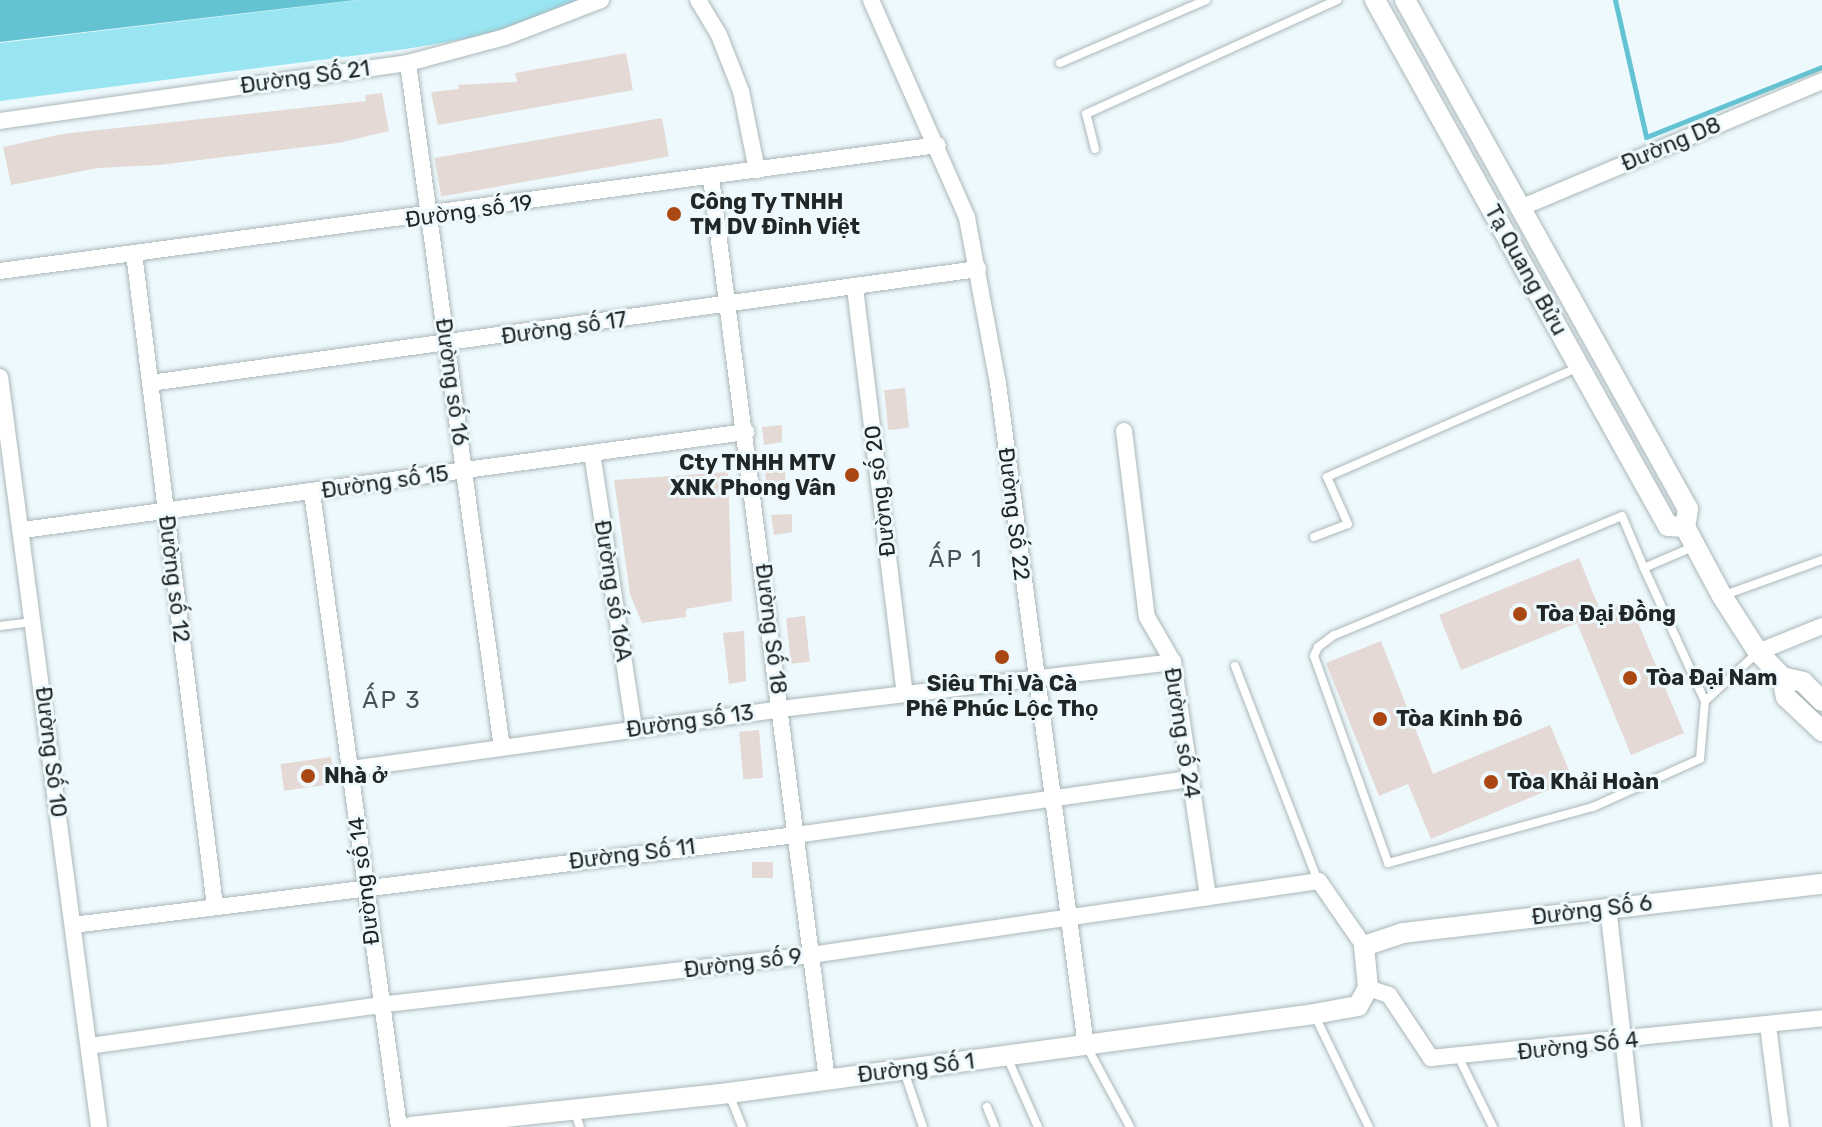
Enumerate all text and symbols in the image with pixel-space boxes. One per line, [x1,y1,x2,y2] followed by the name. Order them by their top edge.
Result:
[239,55,371,99] street label: Đường Số 21
[1617,111,1725,177] street label: Đường D8
[690,188,861,240] place label: Công Ty TNHH TM DV Đỉnh Việt
[404,189,534,233] street label: Đường số 19
[1479,200,1573,340] street label: Tạ Quang Bửu
[665,205,683,223] marker: Công Ty TNHH TM DV Đỉnh Việt
[500,306,628,350] street label: Đường số 17
[430,317,474,447] street label: Đường số 16
[859,424,901,558] street label: Đường số 20
[993,446,1035,582] street label: Đường Số 22
[669,449,836,500] place label: Cty TNHH MTV XNK Phong Vân
[320,460,450,504] street label: Đường số 15
[843,466,861,484] marker: Cty TNHH MTV XNK Phong Vân
[153,514,195,644] street label: Đường số 12
[589,518,637,664] street label: Đường số 16A
[928,546,984,574] district label: ẤP 1
[750,562,792,696] street label: Đường Số 18
[1536,601,1676,627] place label: Tòa Đại Đồng
[1511,605,1529,623] marker: Tòa Đại Đồng
[993,648,1011,666] marker: Siêu Thị Và Cà Phê Phúc Lộc Thọ
[1646,665,1777,691] place label: Tòa Đại Nam
[1159,666,1205,800] street label: Đường số 24
[1621,669,1639,687] marker: Tòa Đại Nam
[905,670,1099,722] place label: Siêu Thị Và Cà Phê Phúc Lộc Thọ
[30,685,72,819] street label: Đường Số 10
[362,687,422,715] district label: ẤP 3
[625,699,755,743] street label: Đường số 13
[1396,706,1523,732] place label: Tòa Kinh Đô
[1371,710,1389,728] marker: Tòa Kinh Đô
[324,763,387,789] place label: Nhà ở
[299,767,317,785] marker: Nhà ở
[1507,769,1659,795] place label: Tòa Khải Hoàn
[1482,773,1500,791] marker: Tòa Khải Hoàn
[343,816,385,946] street label: Đường số 14
[567,833,697,875] street label: Đường Số 11
[1530,890,1654,930] street label: Đường Số 6
[683,943,803,983] street label: Đường số 9
[1516,1027,1640,1065] street label: Đường Số 4
[856,1048,976,1088] street label: Đường Số 1

